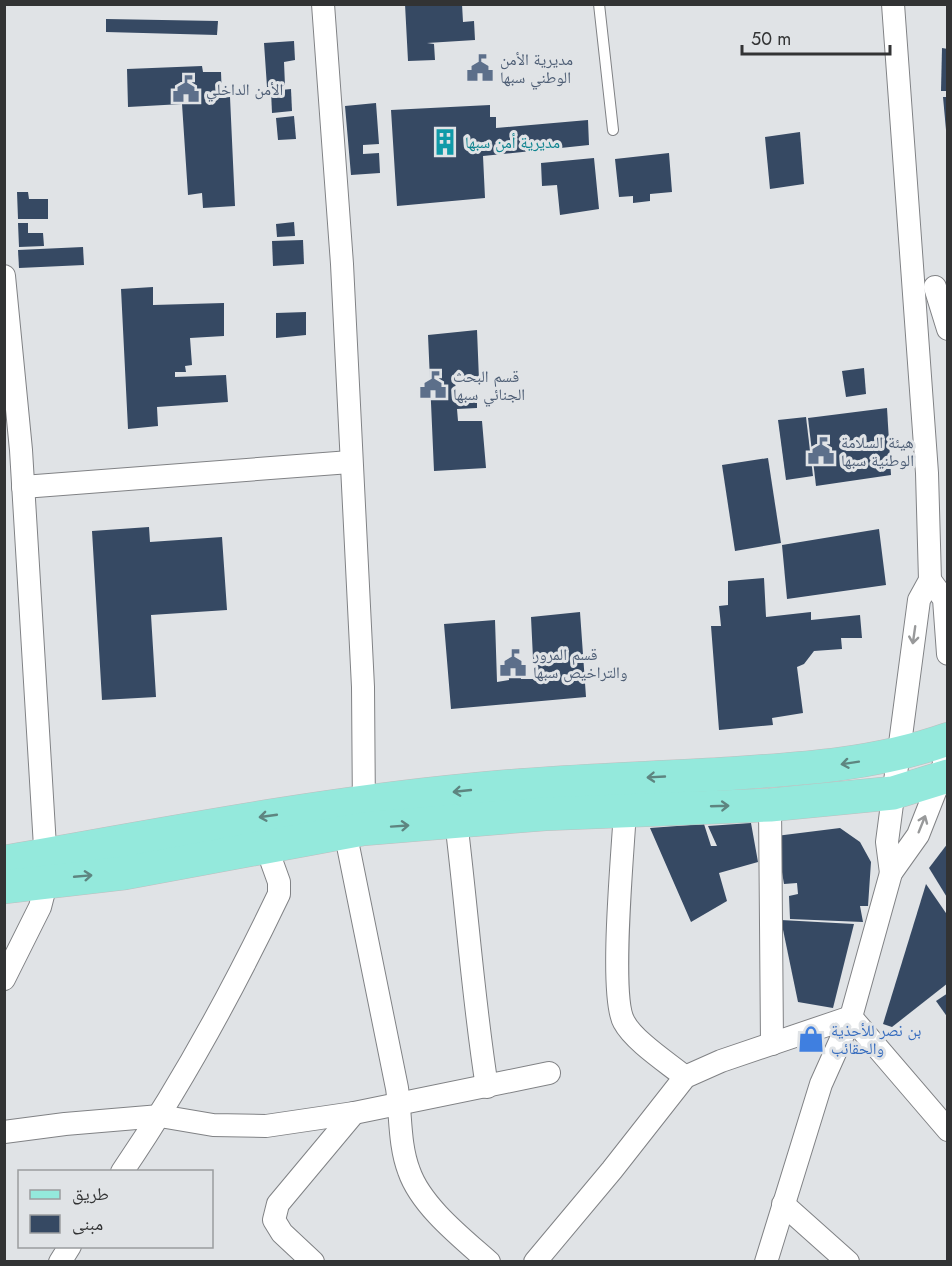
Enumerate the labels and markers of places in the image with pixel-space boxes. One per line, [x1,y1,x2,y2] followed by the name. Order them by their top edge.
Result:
[500,48,573,90] place label: مديرية الأمن الوطني سبها
[465,53,495,83] public building icon: مديرية الأمن الوطني سبها
[171,74,201,104] public building icon: الأمن الداخلي
[206,78,283,102] place label: الأمن الداخلي
[430,127,460,157] building icon: مديرية أمن سبها
[465,131,560,154] place label: مديرية أمن سبها
[453,365,525,407] place label: قسم البحث الجنائي سبها
[418,370,448,400] public building icon: قسم البحث الجنائي سبها
[841,431,914,472] place label: هيئة السلامة الوطنية سبها
[806,436,836,466] public building icon: هيئة السلامة الوطنية سبها
[532,643,627,684] place label: قسم المرور والتراخيص سبها
[498,648,528,678] public building icon: قسم المرور والتراخيص سبها
[831,1019,921,1060] place label: بن نصر للأحذية والحقائب
[796,1024,826,1054] shop icon: بن نصر للأحذية والحقائب

